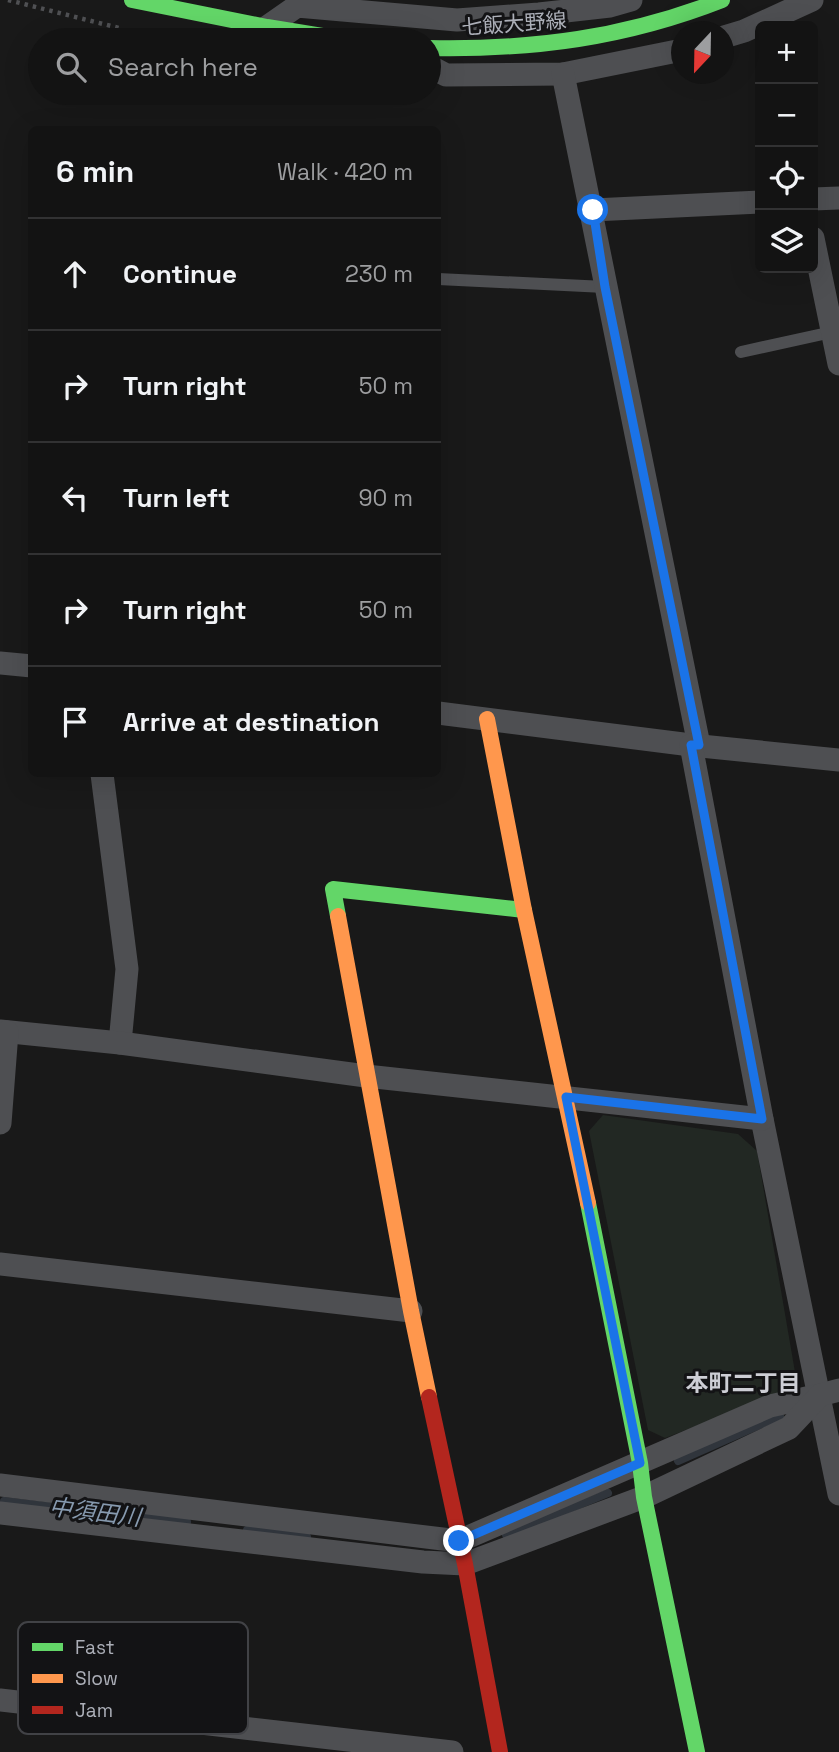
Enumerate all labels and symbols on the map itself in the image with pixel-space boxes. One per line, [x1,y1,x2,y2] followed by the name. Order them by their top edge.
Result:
[461,6,567,41] street label: 七飯大野線
[671,21,734,84] north arrow
[577,194,608,225] route start
[686,1368,801,1398] district label: 本町二丁目
[48,1492,145,1533] water label: 中須田川
[443,1525,474,1556] route end
[18,1622,248,1734] legend
[75,1635,115,1660] text: Fast
[75,1666,118,1691] text: Slow
[75,1698,113,1723] text: Jam

